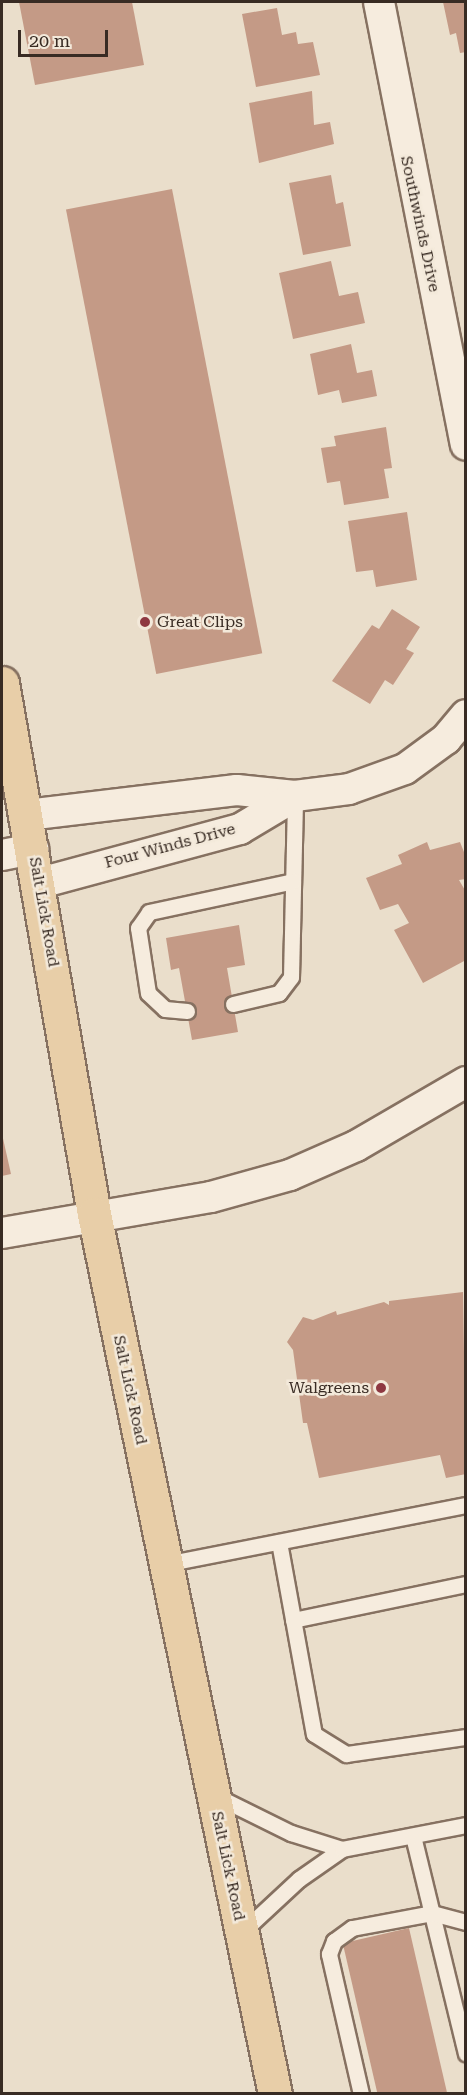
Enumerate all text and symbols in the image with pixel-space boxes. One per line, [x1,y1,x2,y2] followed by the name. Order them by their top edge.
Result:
[21,18,111,56] scale bar
[29,30,70,51] text: 20 m
[396,154,444,294] street label: Southwinds Drive
[157,612,243,632] place label: Great Clips
[138,615,152,629] marker: Great Clips
[102,819,238,873] street label: Four Winds Drive
[25,856,63,968] street label: Salt Lick Road
[109,1334,151,1446] street label: Salt Lick Road
[289,1378,369,1398] place label: Walgreens
[374,1381,388,1395] marker: Walgreens
[207,1810,249,1922] street label: Salt Lick Road

